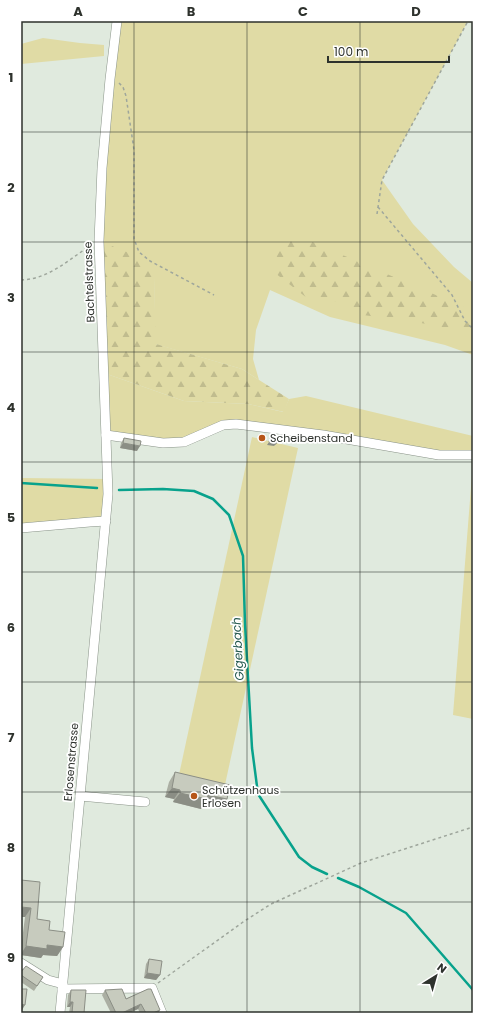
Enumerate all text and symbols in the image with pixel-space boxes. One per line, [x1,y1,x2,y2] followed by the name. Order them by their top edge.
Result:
[73,2,83,21] text: A
[187,2,196,21] text: B
[298,2,308,21] text: C
[411,2,421,21] text: D
[328,38,449,64] scale bar
[334,43,368,60] text: 100 m
[9,68,13,87] text: 1
[7,178,15,197] text: 2
[80,241,98,323] street label: Bachtelstrasse
[7,288,15,307] text: 3
[7,398,16,417] text: 4
[270,430,353,446] place label: Scheibenstand
[257,433,267,443] marker: Scheibenstand
[7,508,15,527] text: 5
[227,617,248,681] water label: Gigerbach
[7,618,15,637] text: 6
[60,722,82,802] street label: Erlosenstrasse
[8,728,15,747] text: 7
[202,782,280,811] place label: Schützenhaus Erlosen
[189,791,199,801] marker: Schützenhaus Erlosen
[7,838,15,857] text: 8
[7,948,15,967] text: 9
[416,956,456,996] north arrow
[434,959,450,977] text: N

